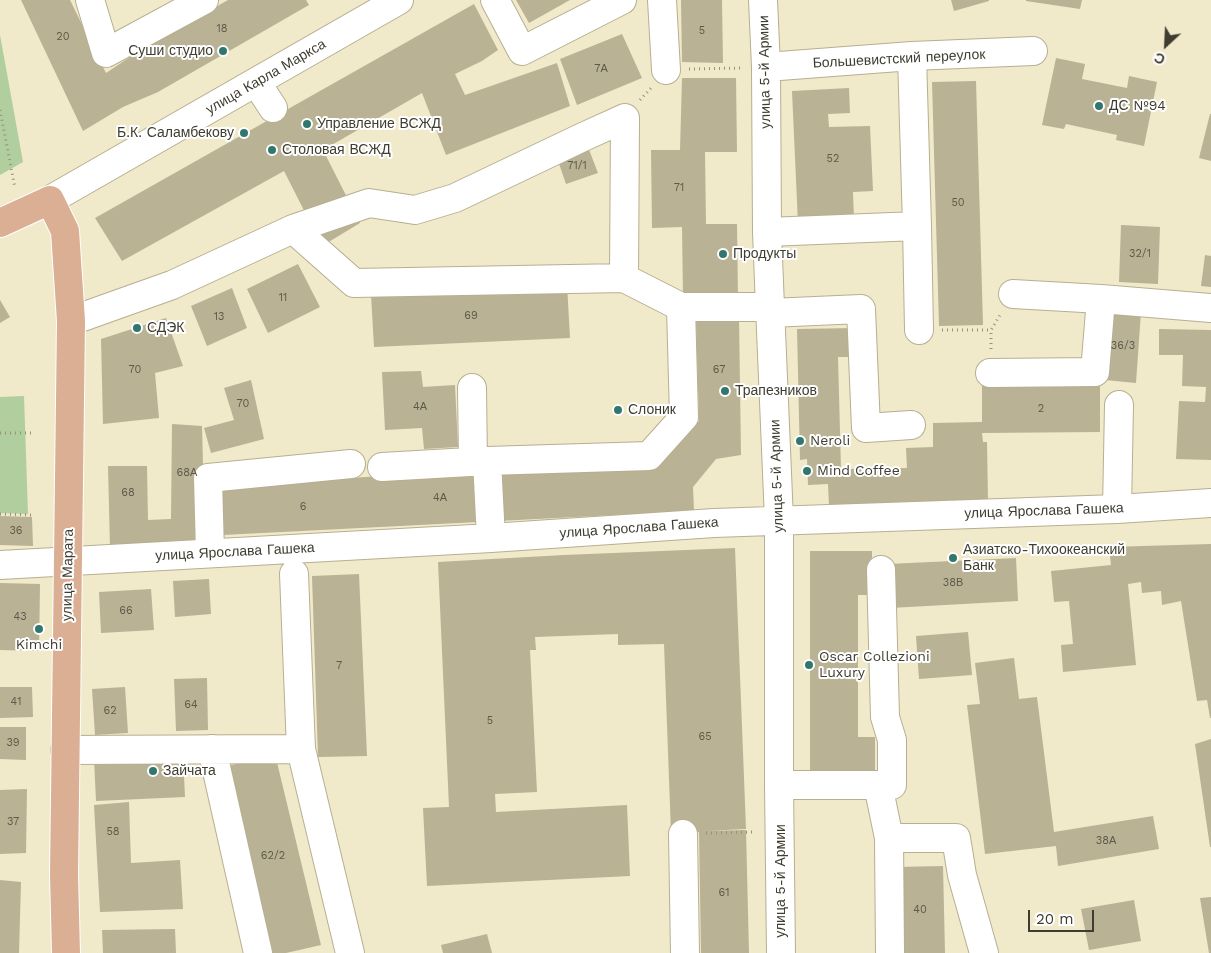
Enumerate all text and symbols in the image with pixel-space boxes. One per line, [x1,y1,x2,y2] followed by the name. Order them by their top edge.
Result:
[756,15,774,129] street label: улица 5-й Армии
[1141,20,1191,70] north arrow
[216,22,228,36] house number: 18
[699,24,705,38] house number: 5
[56,30,70,44] house number: 20
[203,36,329,118] street label: улица Карла Маркса
[128,43,213,59] place label: Суши студио
[217,45,229,57] marker: Суши студио
[812,46,986,72] street label: Большевистский переулок
[1152,49,1168,68] text: С
[594,62,608,76] house number: 7А
[1109,98,1166,114] place label: ДС №94
[1093,100,1105,112] marker: ДС №94
[317,116,441,132] place label: Управление ВСЖД
[301,118,313,130] marker: Управление ВСЖД
[117,125,234,141] place label: Б.К. Саламбекову
[238,127,250,139] marker: Б.К. Саламбекову
[282,142,391,158] place label: Столовая ВСЖД
[266,144,278,156] marker: Столовая ВСЖД
[827,152,839,166] house number: 52
[567,159,587,173] house number: 71/1
[674,181,684,195] house number: 71
[951,196,965,210] house number: 50
[733,246,796,262] place label: Продукты
[1129,247,1151,261] house number: 32/1
[717,248,729,260] marker: Продукты
[279,291,287,305] house number: 11
[464,309,478,323] house number: 69
[214,310,224,324] house number: 13
[147,320,185,336] place label: СДЭК
[131,322,143,334] marker: СДЭК
[1111,339,1135,353] house number: 36/3
[129,363,141,377] house number: 70
[713,363,725,377] house number: 67
[735,383,817,399] place label: Трапезников
[719,385,731,397] marker: Трапезников
[237,397,249,411] house number: 70
[413,400,427,414] house number: 4А
[628,402,676,418] place label: Слоник
[1038,402,1044,416] house number: 2
[612,404,624,416] marker: Слоник
[767,419,787,533] street label: улица 5-й Армии
[810,433,850,449] place label: Neroli
[794,435,806,447] marker: Neroli
[817,463,900,479] place label: Mind Coffee
[801,465,813,477] marker: Mind Coffee
[177,466,197,480] house number: 68А
[121,486,135,500] house number: 68
[433,491,447,505] house number: 4А
[300,500,306,514] house number: 6
[964,500,1124,522] street label: улица Ярослава Гашека
[559,514,719,542] street label: улица Ярослава Гашека
[9,524,23,538] house number: 36
[59,529,77,621] street label: улица Марата
[155,539,315,565] street label: улица Ярослава Гашека
[963,542,1125,574] place label: Азиатско-Тихоокеанский Банк
[947,552,959,564] marker: Азиатско-Тихоокеанский Банк
[943,576,963,590] house number: 38В
[119,604,133,618] house number: 66
[13,610,27,624] house number: 43
[33,623,45,635] marker: Kimchi
[16,637,62,653] place label: Kimchi
[819,649,930,682] place label: Oscar Collezioni Luxury
[336,659,342,673] house number: 7
[803,659,815,671] marker: Oscar Collezioni Luxury
[11,695,21,709] house number: 41
[184,698,198,712] house number: 64
[103,704,117,718] house number: 62
[487,714,493,728] house number: 5
[698,730,712,744] house number: 65
[6,736,20,750] house number: 39
[163,763,216,779] place label: Зайчата
[147,765,159,777] marker: Зайчата
[7,815,19,829] house number: 37
[773,824,789,938] street label: улица 5-й Армии
[106,825,120,839] house number: 58
[1096,834,1116,848] house number: 38А
[261,849,285,863] house number: 62/2
[719,886,729,900] house number: 61
[1031,900,1097,932] scale bar
[913,903,927,917] house number: 40
[1036,910,1074,928] text: 20 m

